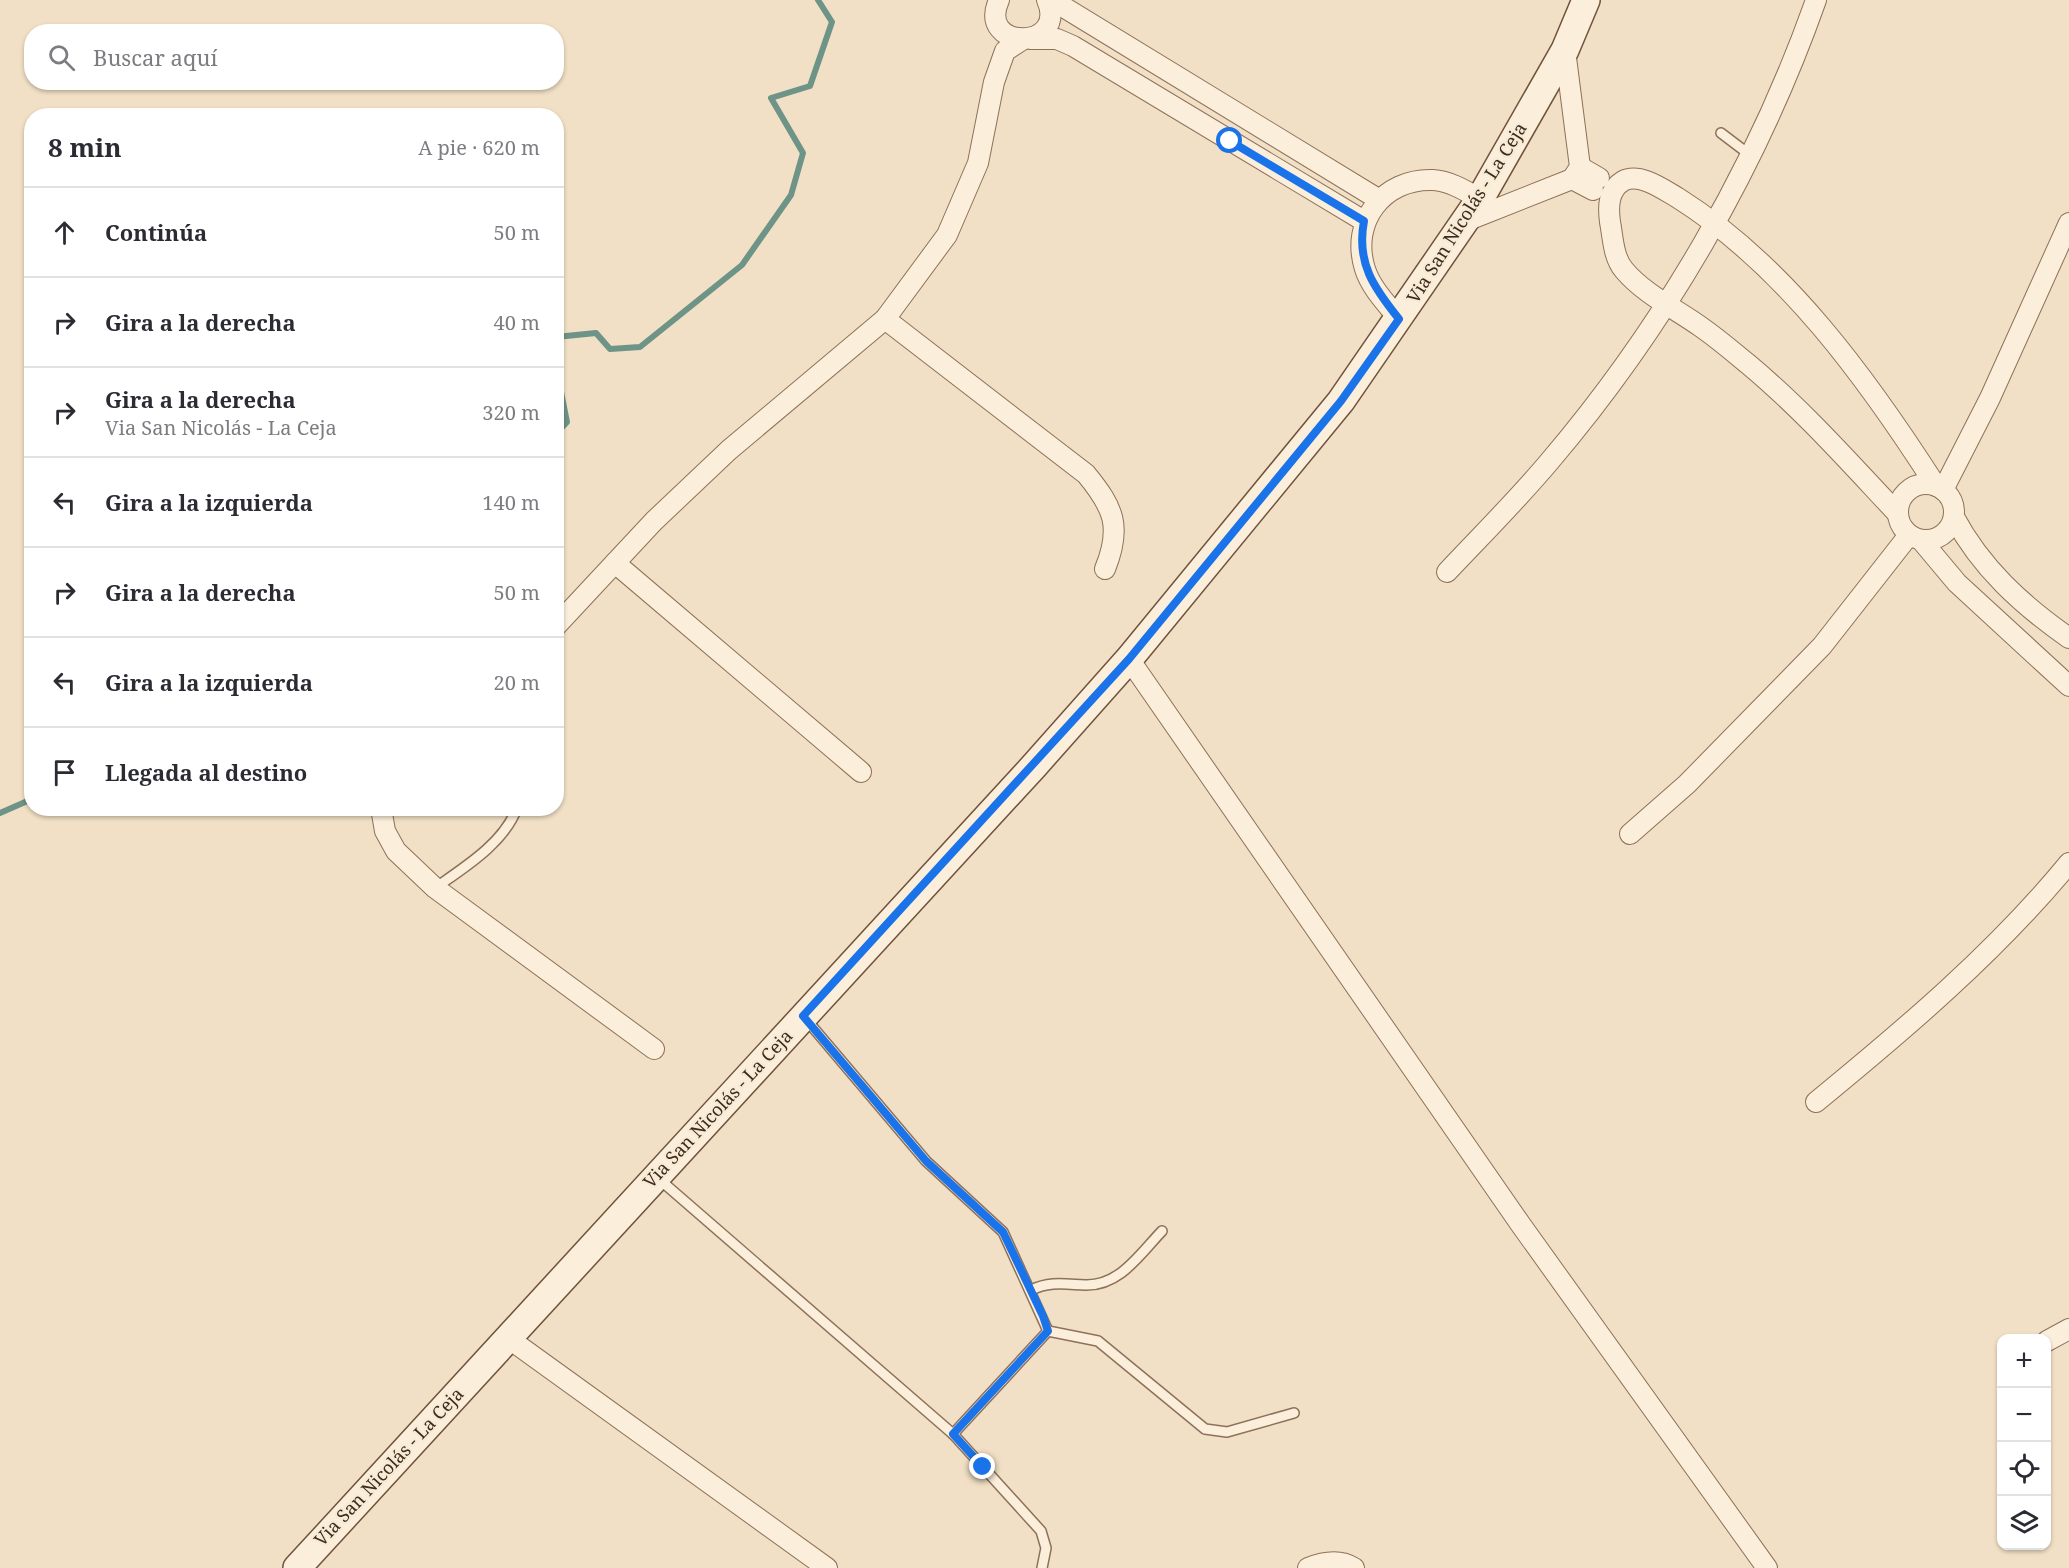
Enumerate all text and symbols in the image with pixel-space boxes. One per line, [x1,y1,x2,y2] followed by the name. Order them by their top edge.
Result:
[24,24,564,90] search box
[45,41,78,74] icon: search
[93,42,217,72] text: Buscar aquí
[1401,118,1532,307] street label: Via San Nicolás - La Ceja
[1216,127,1242,153] route start
[48,129,122,165] text: 8 min
[418,134,540,161] text: A pie · 620 m
[48,216,81,249] icon: ahead
[105,217,207,247] text: Continúa
[494,219,540,246] text: 50 m
[48,306,81,339] icon: right
[105,307,296,337] text: Gira a la derecha
[494,309,540,336] text: 40 m
[105,384,296,414] text: Gira a la derecha
[48,396,81,429] icon: right
[482,399,540,426] text: 320 m
[105,414,337,441] text: Via San Nicolás - La Ceja
[48,486,81,519] icon: left
[105,487,313,517] text: Gira a la izquierda
[482,489,540,516] text: 140 m
[48,576,81,609] icon: right
[105,577,296,607] text: Gira a la derecha
[494,579,540,606] text: 50 m
[48,666,81,699] icon: left
[105,667,313,697] text: Gira a la izquierda
[494,669,540,696] text: 20 m
[48,756,81,789] icon: arrive
[105,757,307,787] text: Llegada al destino
[637,1024,797,1193] street label: Via San Nicolás - La Ceja
[1997,1334,2051,1550] map controls
[1997,1334,2051,1388] button: +
[308,1382,468,1551] street label: Via San Nicolás - La Ceja
[1997,1388,2051,1442] button: −
[1997,1442,2051,1496] button: locate
[969,1453,995,1479] route end
[1997,1496,2051,1550] button: layers

